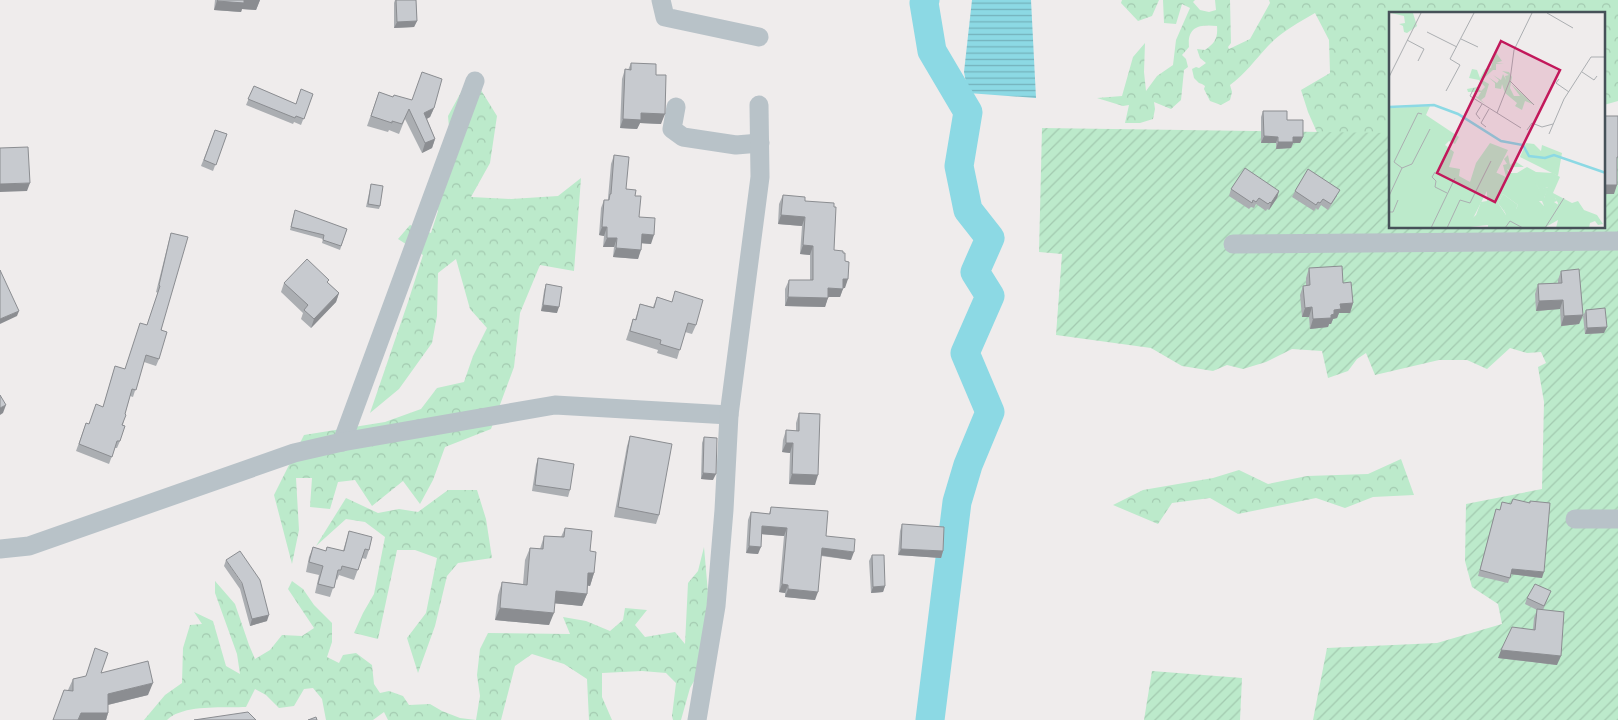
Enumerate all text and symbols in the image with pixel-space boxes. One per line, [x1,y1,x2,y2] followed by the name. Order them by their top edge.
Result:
[1389,12,1606,229] inset map

